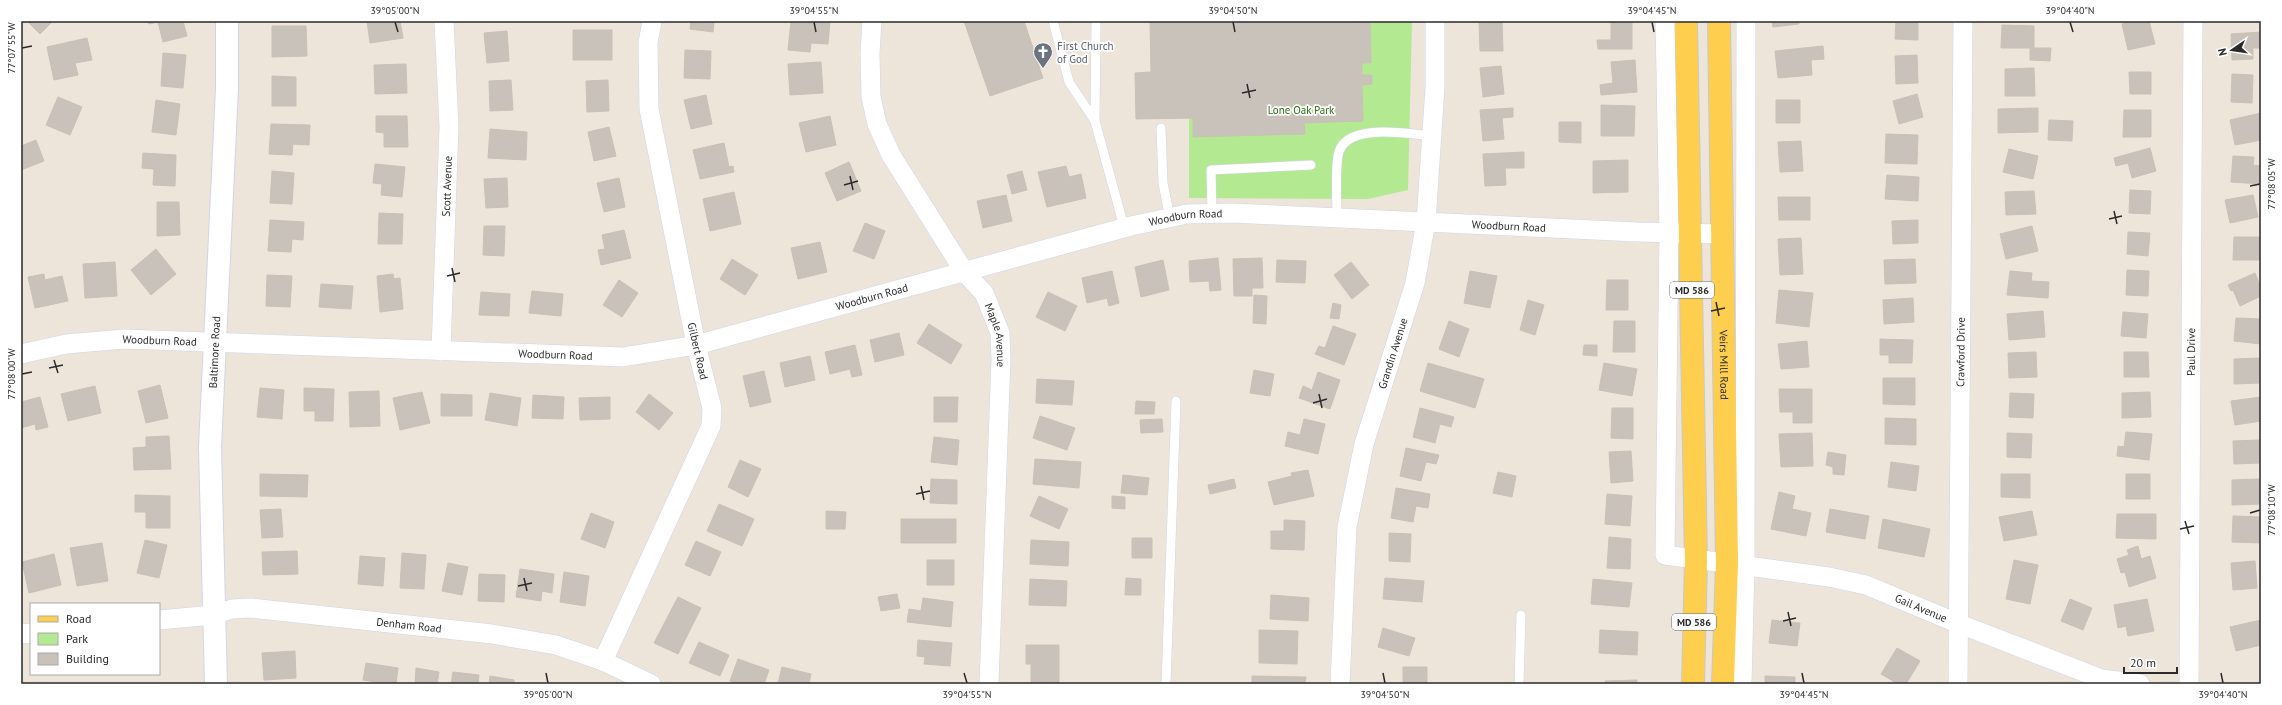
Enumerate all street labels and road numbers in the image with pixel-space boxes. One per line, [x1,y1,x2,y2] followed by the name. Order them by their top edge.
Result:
[439,155,455,217] street label: Scott Avenue
[1147,206,1223,229] street label: Woodburn Road
[1471,217,1546,235] street label: Woodburn Road
[834,280,910,313] street label: Woodburn Road
[1670,282,1714,298] road number: MD 586
[982,301,1008,368] street label: Maple Avenue
[206,316,223,389] street label: Baltimore Road
[1375,316,1411,391] street label: Grandin Avenue
[1953,317,1968,387] street label: Crawford Drive
[685,321,711,381] street label: Gilbert Road
[2184,328,2198,376] street label: Paul Drive
[1717,329,1732,400] street label: Veirs Mill Road
[122,332,197,349] street label: Woodburn Road
[518,346,593,363] street label: Woodburn Road
[1893,591,1950,625] street label: Gail Avenue
[1672,614,1716,630] road number: MD 586
[376,615,442,636] street label: Denham Road

